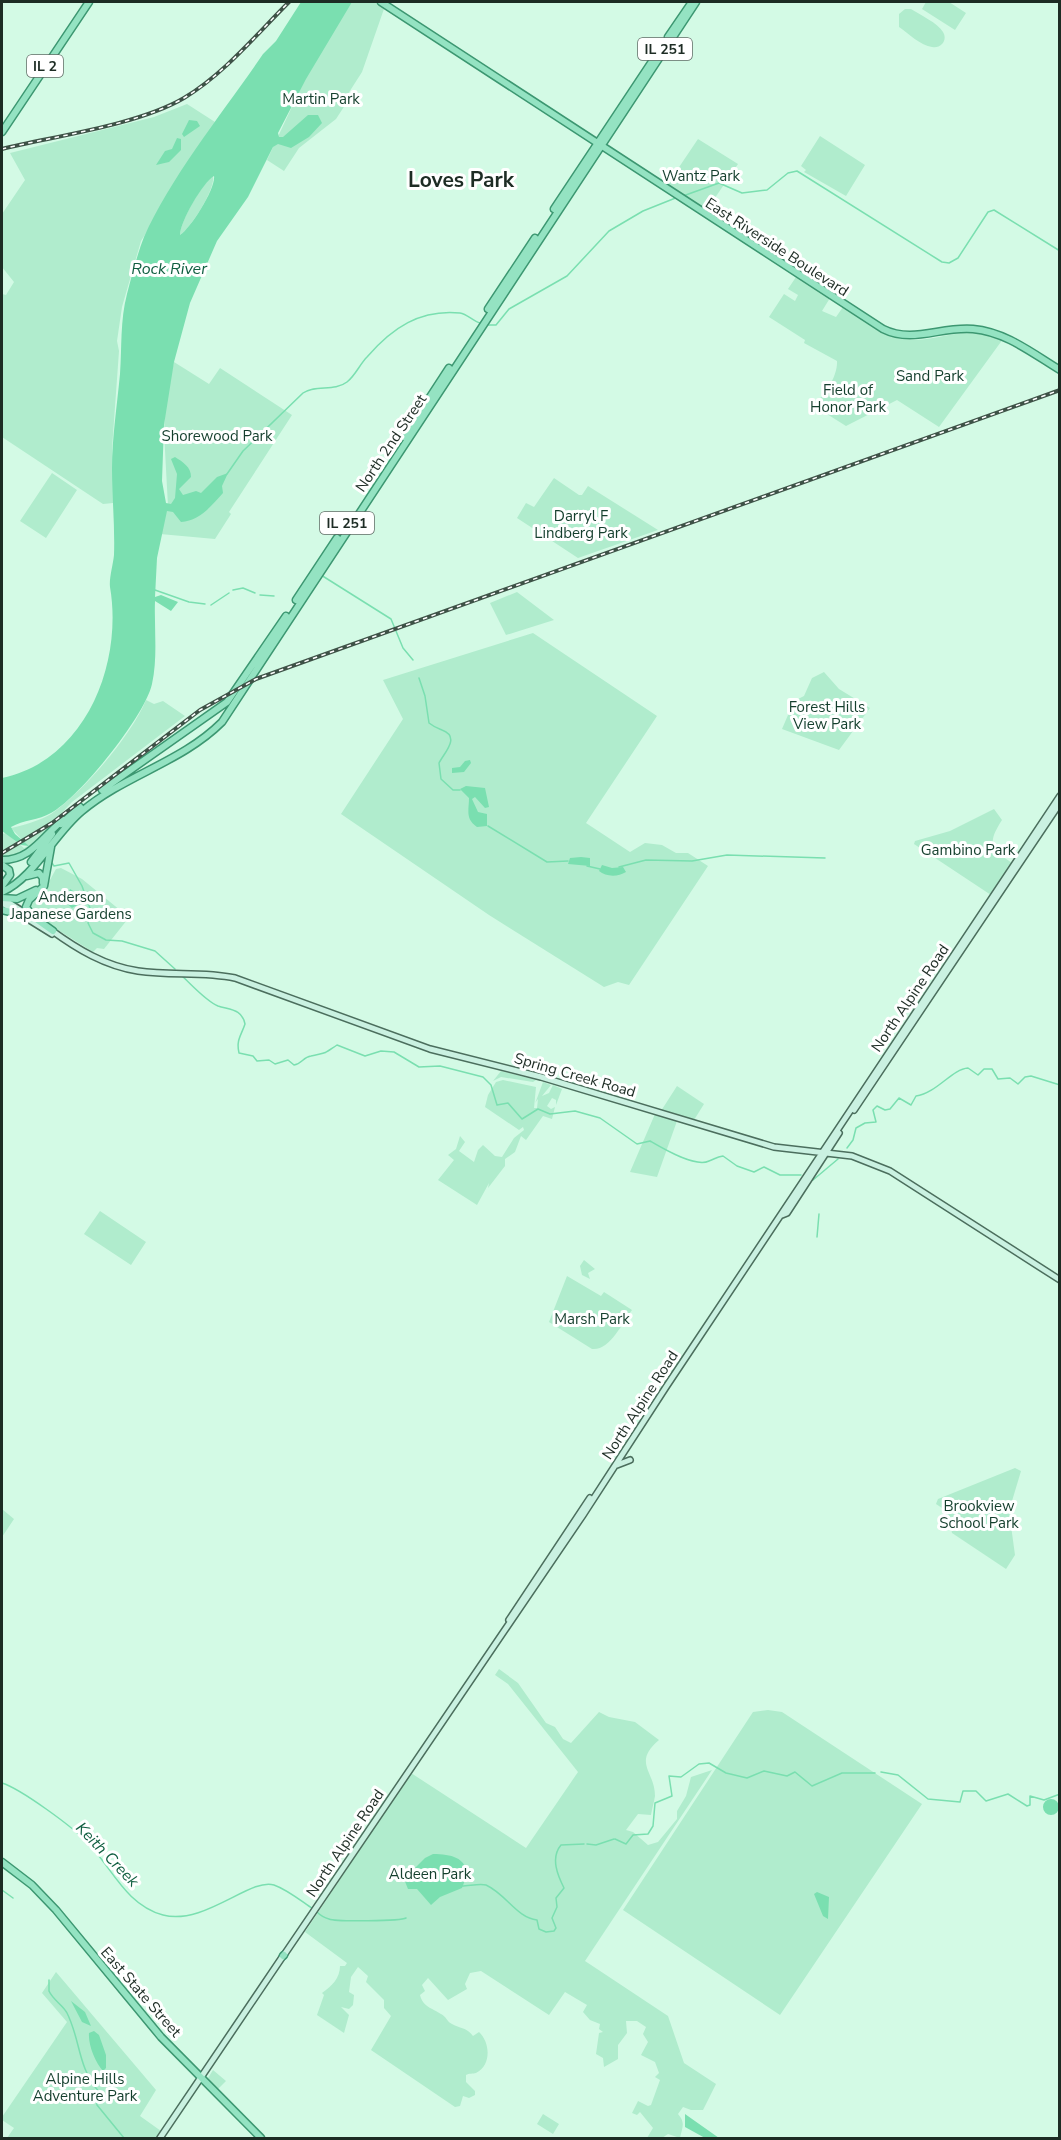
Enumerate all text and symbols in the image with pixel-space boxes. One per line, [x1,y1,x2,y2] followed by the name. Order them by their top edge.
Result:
[638,38,692,60] road number: IL 251
[27,55,63,77] road number: IL 2
[282,89,360,109] park label: Martin Park
[408,166,515,194] district label: Loves Park
[662,166,741,186] park label: Wantz Park
[701,193,853,301] street label: East Riverside Boulevard
[131,258,208,280] water label: Rock River
[896,366,965,386] park label: Sand Park
[810,380,886,417] park label: Field of Honor Park
[351,390,432,496] street label: North 2nd Street
[162,426,273,446] park label: Shorewood Park
[534,506,628,543] park label: Darryl F Lindberg Park
[320,512,374,534] road number: IL 251
[789,697,865,734] park label: Forest Hills View Park
[921,840,1016,860] park label: Gambino Park
[9,887,132,924] park label: Anderson Japanese Gardens
[867,940,953,1056] street label: North Alpine Road
[512,1048,638,1102] street label: Spring Creek Road
[554,1309,630,1329] park label: Marsh Park
[597,1347,683,1463] street label: North Alpine Road
[939,1496,1019,1533] park label: Brookview School Park
[302,1785,388,1901] street label: North Alpine Road
[71,1817,144,1893] water label: Keith Creek
[389,1864,472,1884] park label: Aldeen Park
[96,1943,186,2042] street label: East State Street
[33,2069,138,2106] park label: Alpine Hills Adventure Park

